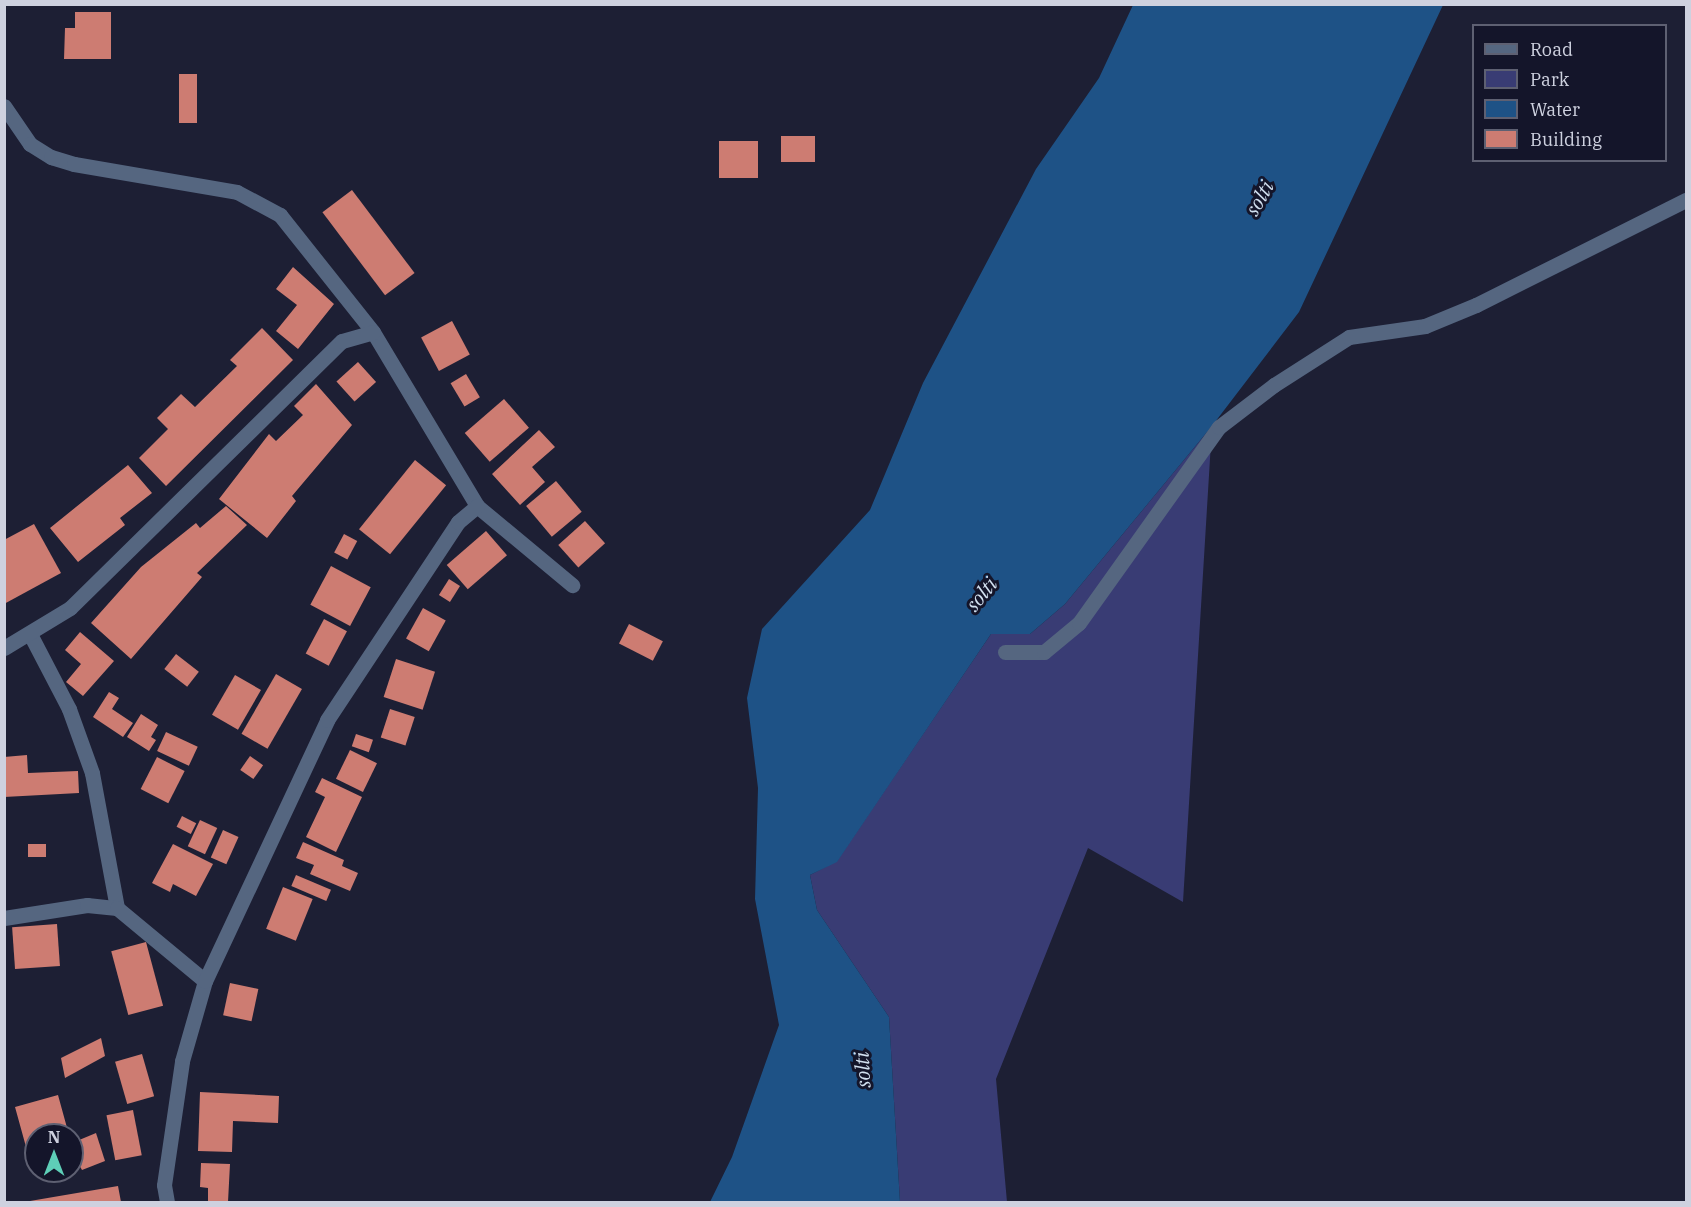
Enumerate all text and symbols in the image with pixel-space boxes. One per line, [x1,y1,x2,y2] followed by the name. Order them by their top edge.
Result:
[1472,24,1667,162] legend
[1530,38,1573,61] text: Road
[1530,68,1569,91] text: Park
[1530,98,1580,121] text: Water
[1530,128,1602,151] text: Building
[1240,176,1278,220] water label: solti
[960,572,1002,616] water label: solti
[849,1051,875,1089] water label: solti
[24,1123,84,1183] north arrow
[48,1127,60,1147] text: N

